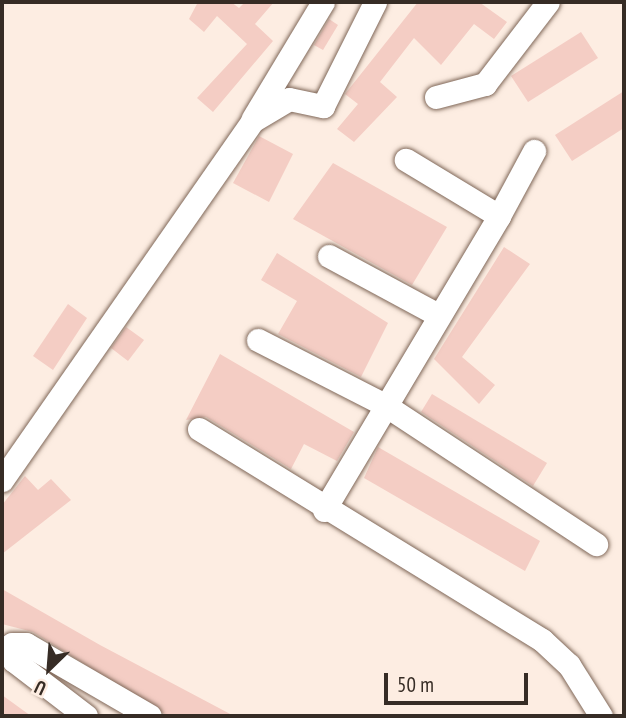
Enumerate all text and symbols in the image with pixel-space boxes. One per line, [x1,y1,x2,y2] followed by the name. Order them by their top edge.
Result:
[14,634,84,704] north arrow
[388,658,532,702] scale bar
[397,671,434,698] text: 50 m
[31,675,50,701] text: U

